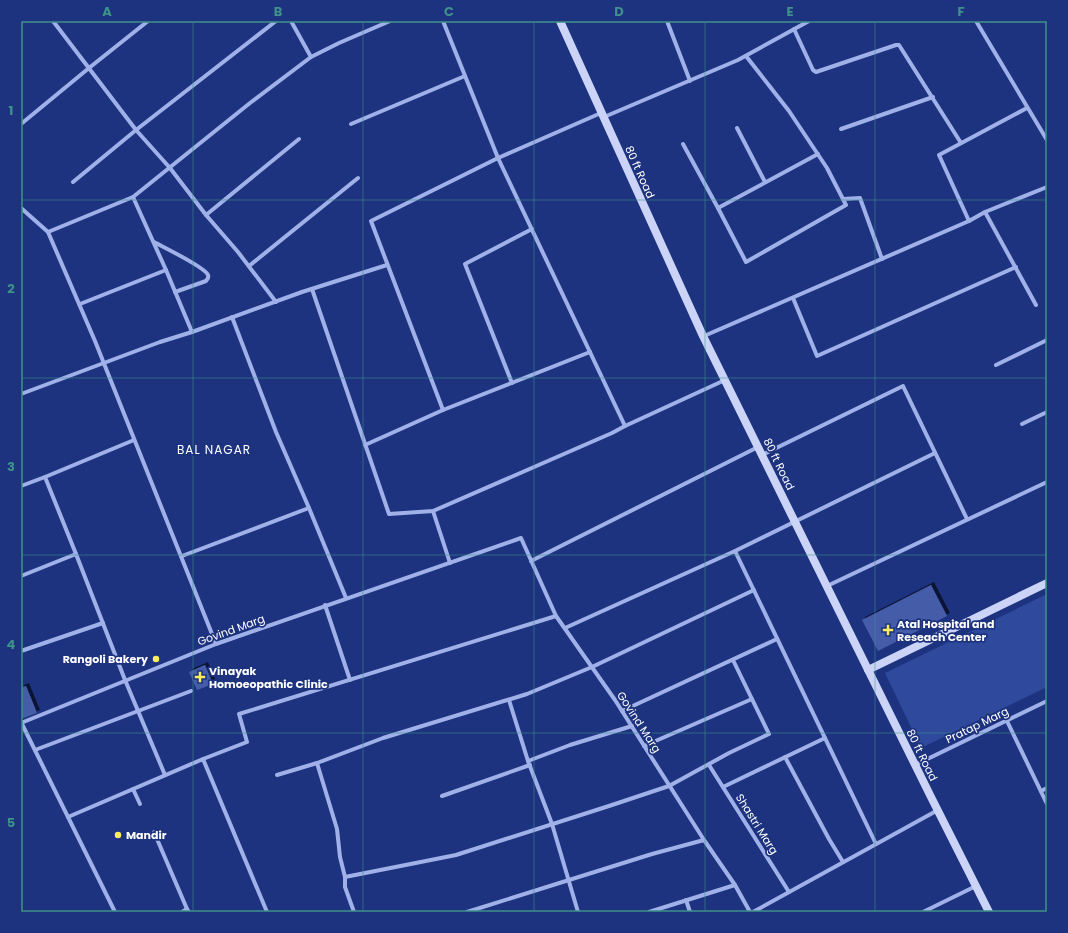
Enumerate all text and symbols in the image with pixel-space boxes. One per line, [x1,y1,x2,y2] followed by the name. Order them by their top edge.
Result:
[102,2,112,21] text: A
[274,2,283,21] text: B
[444,2,454,21] text: C
[614,2,624,21] text: D
[786,2,794,21] text: E
[957,2,965,21] text: F
[9,101,13,120] text: 1
[621,143,659,201] street label: 80 ft Road
[7,279,15,298] text: 2
[760,435,798,493] street label: 80 ft Road
[177,441,251,458] district label: BAL NAGAR
[7,457,15,476] text: 3
[195,610,267,650] street label: Govind Marg
[897,616,994,645] place label: Atal Hospital and Reseach Center
[882,624,894,636] marker: Atal Hospital and Reseach Center
[7,635,16,654] text: 4
[63,651,148,667] place label: Rangoli Bakery
[151,654,161,664] marker: Rangoli Bakery
[209,663,328,692] place label: Vinayak Homoeopathic Clinic
[194,671,206,683] marker: Vinayak Homoeopathic Clinic
[613,688,665,756] street label: Govind Marg
[943,703,1011,747] street label: Pratap Marg
[903,726,941,784] street label: 80 ft Road
[732,791,782,857] street label: Shastri Marg
[7,813,15,832] text: 5
[126,827,167,843] place label: Mandir
[113,830,123,840] marker: Mandir

